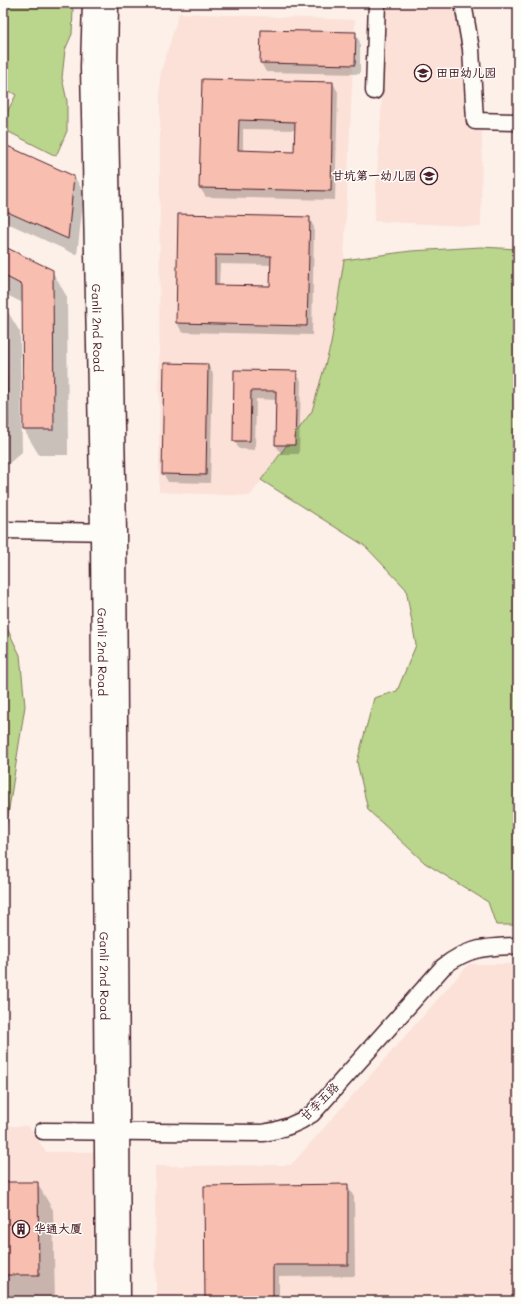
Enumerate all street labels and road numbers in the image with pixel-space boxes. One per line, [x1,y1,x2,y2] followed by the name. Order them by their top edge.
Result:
[89,284,107,373] street label: Ganli 2nd Road
[94,608,111,696] street label: Ganli 2nd Road
[97,932,113,1020] street label: Ganli 2nd Road
[297,1079,342,1124] street label: 甘李五路

